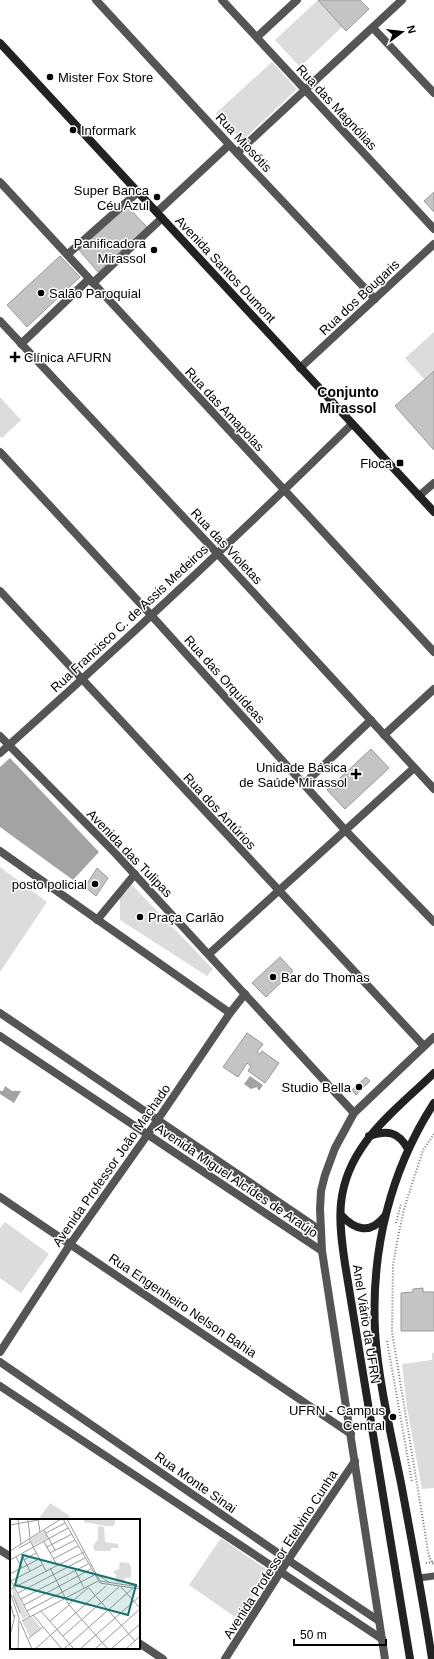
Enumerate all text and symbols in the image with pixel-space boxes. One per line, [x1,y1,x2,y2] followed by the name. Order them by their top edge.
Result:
[382,12,422,52] north arrow
[405,24,418,35] text: N
[293,62,380,154] street label: Rua das Magnólias
[58,70,153,85] place label: Mister Fox Store
[45,72,55,82] marker: Mister Fox Store
[213,110,275,175] street label: Rua Miosótis
[81,123,136,138] place label: Informark
[68,125,78,135] marker: Informark
[74,183,150,213] place label: Super Banca Céu Azul
[152,192,162,202] marker: Super Banca Céu Azul
[172,213,279,326] street label: Avenida Santos Dumont
[74,236,147,266] place label: Panificadora Mirassol
[149,245,159,255] marker: Panificadora Mirassol
[316,256,403,338] street label: Rua dos Bougaris
[49,286,141,301] place label: Salão Paroquial
[36,288,46,298] marker: Salão Paroquial
[24,350,111,365] place label: Clínica AFURN
[9,351,21,363] marker: Clínica AFURN
[182,364,268,455] street label: Rua das Amapolas
[317,384,379,416] district label: Conjunto Mirassol
[360,456,393,471] place label: Floca
[395,458,405,468] marker: Floca
[188,505,266,588] street label: Rua das Violetas
[48,541,211,695] street label: Rua Francisco C. de Assis Medeiros
[181,632,268,727] street label: Rua das Orquídeas
[239,760,348,790] place label: Unidade Básica de Saúde Mirassol
[350,768,362,780] marker: Unidade Básica de Saúde Mirassol
[180,770,259,853] street label: Rua dos Antúrios
[84,806,176,901] street label: Avenida das Tulipas
[12,877,87,892] place label: posto policial
[90,879,100,889] marker: posto policial
[148,910,224,925] place label: Praça Carlão
[135,912,145,922] marker: Praça Carlão
[281,970,370,985] place label: Bar do Thomas
[268,972,278,982] marker: Bar do Thomas
[282,1080,352,1095] place label: Studio Bella
[49,1081,173,1249] street label: Avenida Professor João Machado
[354,1082,364,1092] marker: Studio Bella
[153,1120,321,1241] street label: Avenida Miguel Alcídes de Araújo
[106,1250,260,1361] street label: Rua Engenheiro Nelson Bahia
[350,1263,383,1385] street label: Anel Viário da UFRN
[289,1403,385,1433] place label: UFRN - Campus Central
[388,1412,398,1422] marker: UFRN - Campus Central
[152,1449,239,1516] street label: Rua Monte Sinai
[220,1467,341,1641] street label: Avenida Professor Etelvino Cunha
[10,1519,140,1649] inset map
[294,1621,386,1647] scale bar
[300,1628,327,1642] text: 50 m

